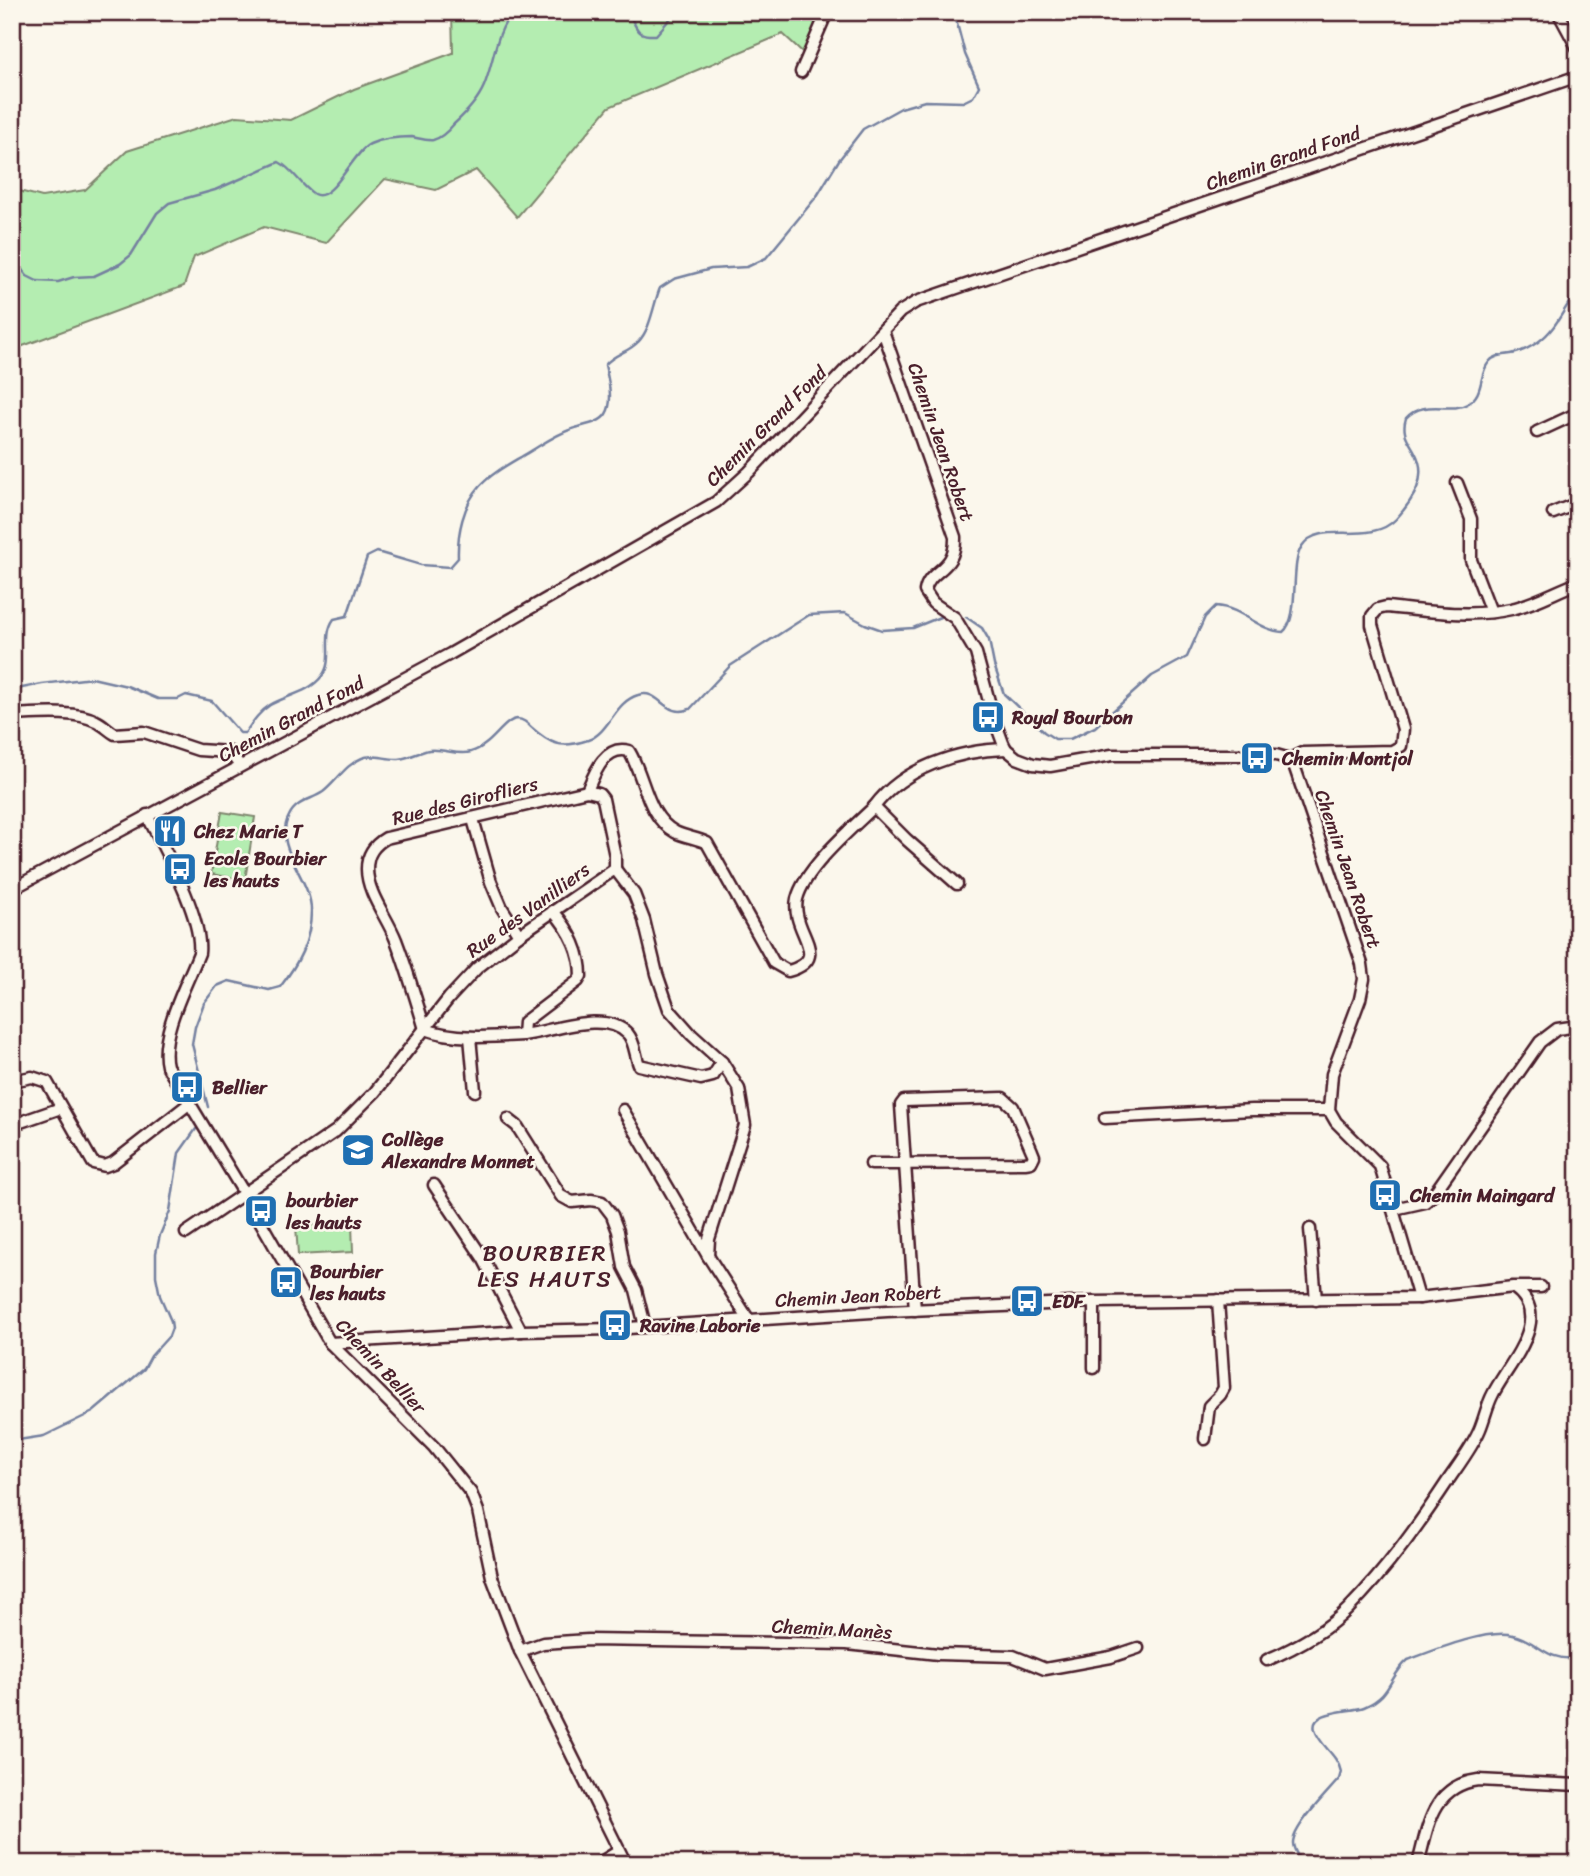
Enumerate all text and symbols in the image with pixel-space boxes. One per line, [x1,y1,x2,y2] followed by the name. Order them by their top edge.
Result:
[1201,116,1366,200] street label: Chemin Grand Fond
[697,357,835,495] street label: Chemin Grand Fond
[898,358,984,526] street label: Chemin Jean Robert
[212,666,371,771] street label: Chemin Grand Fond
[969,698,1007,736] bus stop icon: Royal Bourbon
[1011,701,1134,734] place label: Royal Bourbon
[1238,739,1276,777] bus stop icon: Chemin Montjol
[1281,742,1414,775] place label: Chemin Montjol
[389,767,542,835] street label: Rue des Girofliers
[1305,785,1391,953] street label: Chemin Jean Robert
[151,812,189,850] restaurant icon: Chez Marie T
[193,815,304,848] place label: Chez Marie T
[203,842,328,897] place label: Ecole Bourbier les hauts
[161,850,199,888] bus stop icon: Ecole Bourbier les hauts
[459,853,597,966] street label: Rue des Vanilliers
[168,1068,206,1106] bus stop icon: Bellier
[212,1071,268,1104] place label: Bellier
[381,1123,536,1178] place label: Collège Alexandre Monnet
[339,1131,377,1169] school or university icon: Collège Alexandre Monnet
[1366,1176,1404,1214] bus stop icon: Chemin Maingard
[1409,1179,1556,1212] place label: Chemin Maingard
[285,1184,363,1239] place label: bourbier les hauts
[242,1192,280,1230] bus stop icon: bourbier les hauts
[477,1233,613,1300] district label: BOURBIER LES HAUTS
[309,1255,387,1310] place label: Bourbier les hauts
[267,1263,305,1301] bus stop icon: Bourbier les hauts
[774,1275,942,1317] street label: Chemin Jean Robert
[1008,1282,1046,1320] bus stop icon: EDF
[1052,1285,1086,1318] place label: EDF
[596,1306,634,1344] bus stop icon: Ravine Laborie
[639,1309,761,1342] place label: Ravine Laborie
[328,1310,435,1423] street label: Chemin Bellier
[771,1609,893,1649] street label: Chemin Manès

